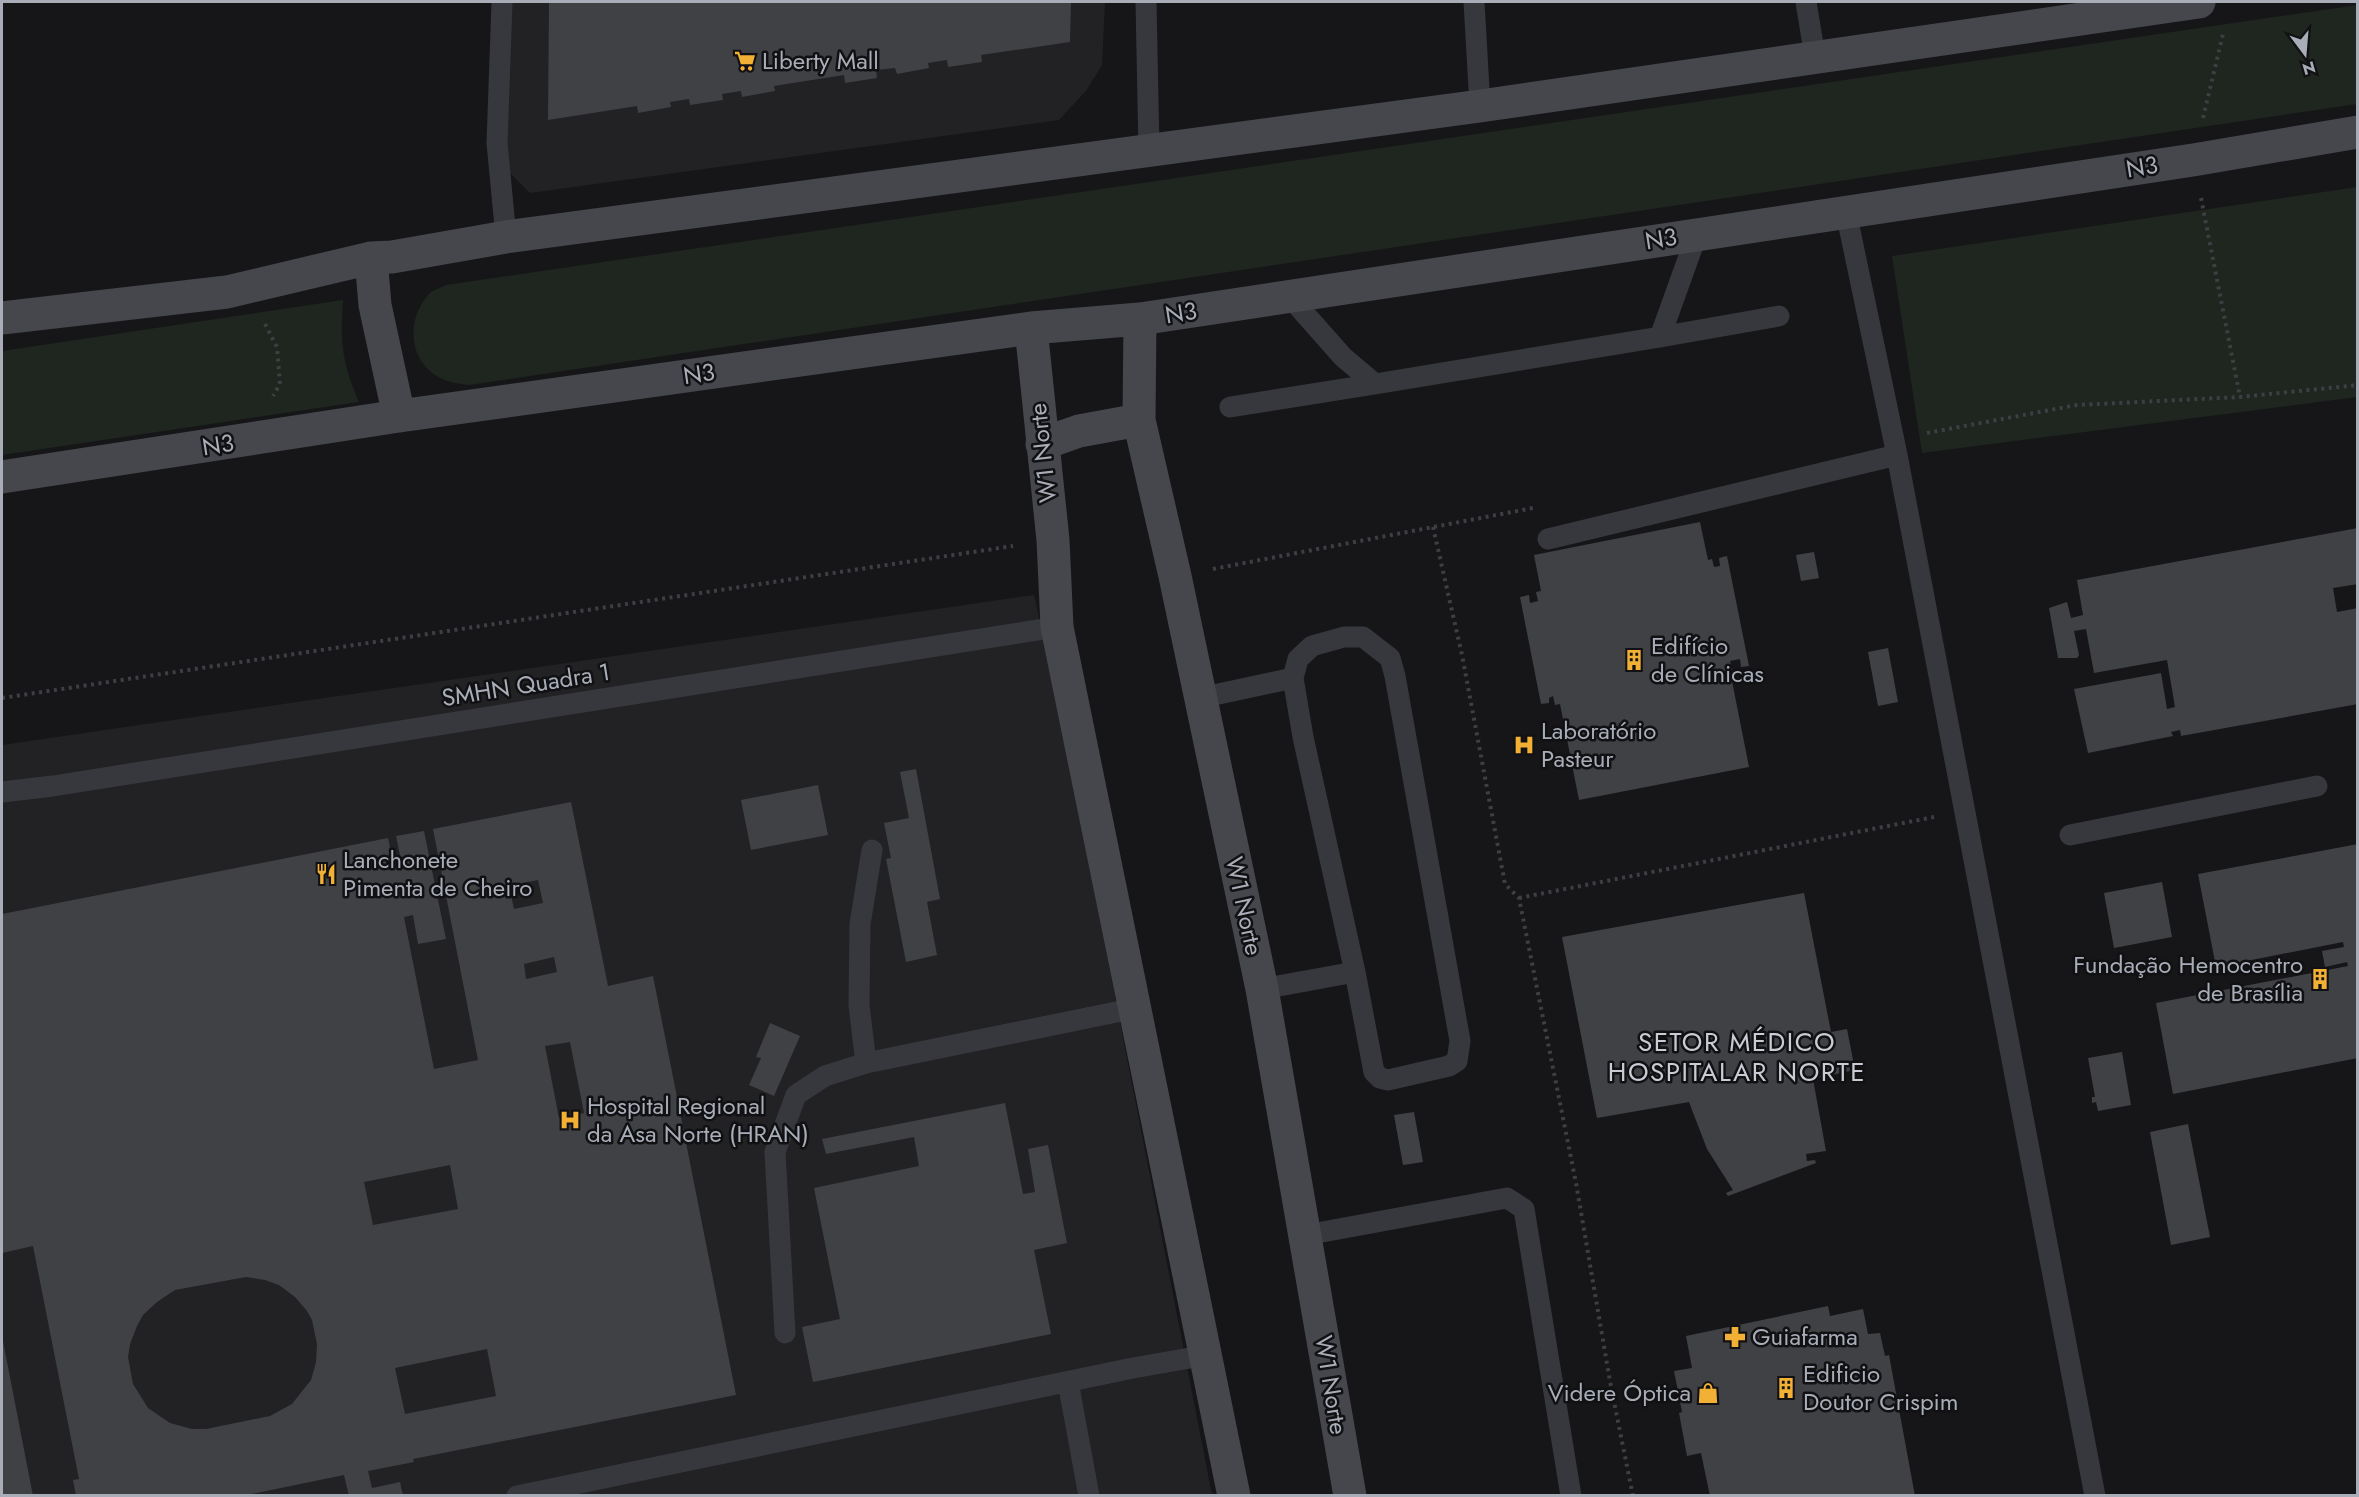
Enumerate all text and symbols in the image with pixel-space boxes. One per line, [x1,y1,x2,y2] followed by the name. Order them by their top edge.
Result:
[2275,24,2335,84] north arrow
[762,43,879,78] place label: Liberty Mall
[733,49,757,73] supermarket icon: Liberty Mall
[2300,55,2318,81] text: N
[2124,147,2160,186] street label: N3
[1643,219,1679,258] street label: N3
[1163,293,1199,332] street label: N3
[681,354,717,393] street label: N3
[1020,402,1065,505] street label: W1 Norte
[200,425,236,464] street label: N3
[1651,628,1764,691] place label: Edifício de Clínicas
[1622,648,1646,672] building icon: Edifício de Clínicas
[439,654,613,715] street label: SMHN Quadra 1
[1541,713,1656,776] place label: Laboratório Pasteur
[1512,733,1536,757] hospital icon: Laboratório Pasteur
[343,842,532,905] place label: Lanchonete Pimenta de Cheiro
[1217,853,1272,958] street label: W1 Norte
[314,862,338,886] restaurant icon: Lanchonete Pimenta de Cheiro
[2073,947,2303,1010] place label: Fundação Hemocentro de Brasília
[2308,967,2332,991] building icon: Fundação Hemocentro de Brasília
[1608,1023,1866,1091] district label: SETOR MÉDICO HOSPITALAR NORTE
[587,1088,809,1151] place label: Hospital Regional da Asa Norte (HRAN)
[558,1108,582,1132] hospital icon: Hospital Regional da Asa Norte (HRAN)
[1752,1319,1858,1354] place label: Guiafarma
[1723,1325,1747,1349] pharmacy icon: Guiafarma
[1306,1333,1357,1437] street label: W1 Norte
[1803,1356,1959,1419] place label: Edificio Doutor Crispim
[1548,1375,1691,1410] place label: Videre Óptica
[1774,1376,1798,1400] building icon: Edificio Doutor Crispim
[1696,1381,1720,1405] shop icon: Videre Óptica

